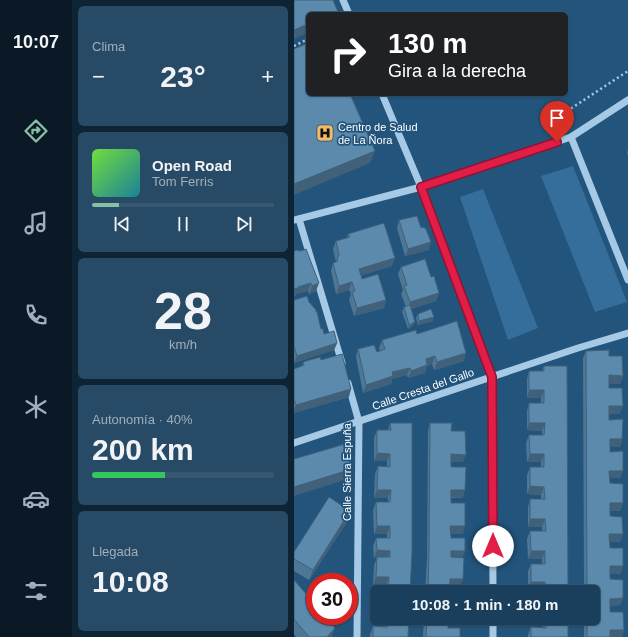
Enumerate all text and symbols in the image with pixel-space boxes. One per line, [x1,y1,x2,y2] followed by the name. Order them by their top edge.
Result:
[322,28,374,80] icon: right
[388,28,467,59] text: 130 m
[13,32,59,52] text: 10:07
[92,39,125,54] text: Clima
[160,60,206,93] text: 23°
[388,61,526,81] text: Gira a la derecha
[92,64,105,89] text: −
[261,64,274,89] text: +
[540,101,574,142] pin
[546,107,568,129] icon: arrive
[22,117,50,145] icon: directions
[338,121,418,146] place label: Centro de Salud de La Ñora
[315,123,335,143] hospital icon: Centro de Salud de La Ñora
[152,157,232,174] text: Open Road
[152,174,213,189] text: Tom Ferris
[22,209,50,237] icon: music
[111,213,133,235] icon: previous
[172,213,194,235] icon: pause
[233,213,255,235] icon: next
[154,282,212,340] text: 28
[22,301,50,329] icon: phone
[169,337,197,352] text: km/h
[370,366,476,412] street label: Calle Cresta del Gallo
[22,393,50,421] icon: climate
[92,412,192,427] text: Autonomía · 40%
[341,422,353,521] street label: Calle Sierra Espuña
[92,433,194,466] text: 200 km
[22,485,50,513] icon: car
[472,525,514,567] position arrow
[92,544,138,559] text: Llegada
[92,565,169,598] text: 10:08
[306,573,358,625] speed limit sign: 30
[22,577,50,605] icon: filters
[412,596,558,613] text: 10:08 · 1 min · 180 m

